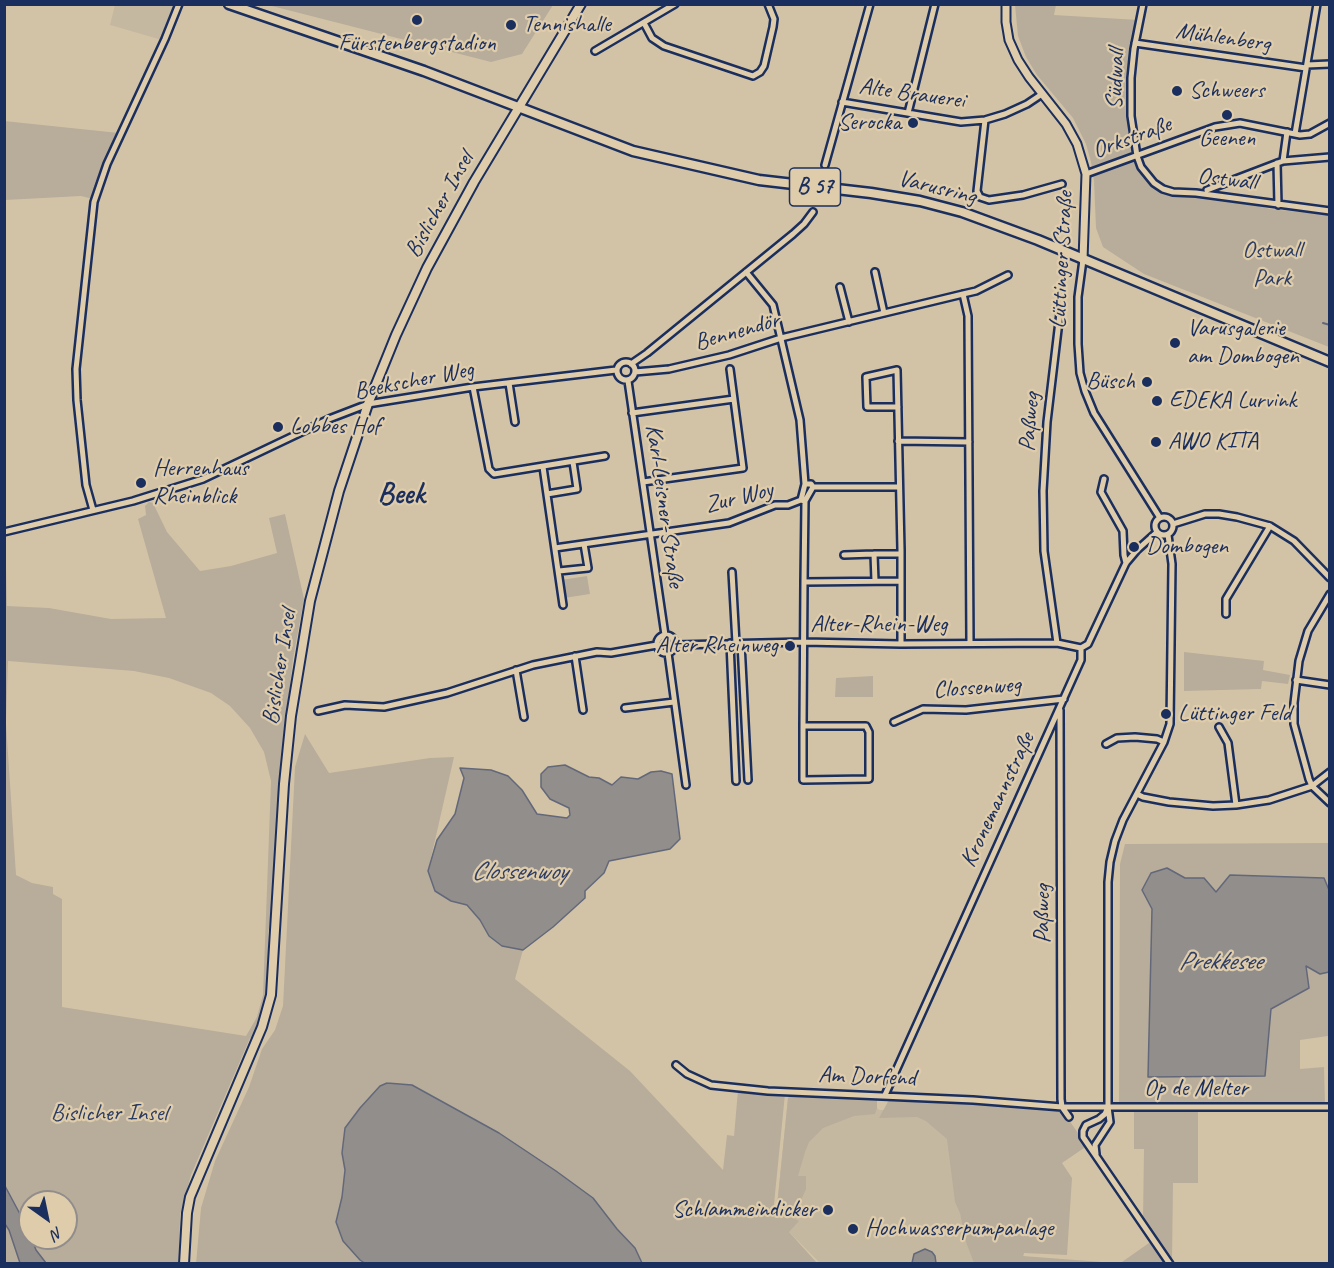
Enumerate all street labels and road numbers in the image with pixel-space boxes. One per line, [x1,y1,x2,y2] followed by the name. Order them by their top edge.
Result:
[1174,17,1272,59] street label: Mühlenberg
[1101,48,1131,110] street label: Südwall
[857,72,967,116] street label: Alte Brauerei
[1089,110,1175,166] street label: Orkstraße
[399,147,481,263] street label: Bislicher Insel
[1196,162,1258,198] street label: Ostwall
[895,164,979,212] street label: Varusring
[790,168,840,206] road number: B 57
[1044,191,1080,329] street label: Lüttinger Straße
[691,306,783,358] street label: Bennendör
[352,355,476,407] street label: Beekscher Weg
[1013,391,1047,453] street label: Paßweg
[638,423,690,589] street label: Karl-Leisner-Straße
[702,476,776,520] street label: Zur Woy
[257,607,303,727] street label: Bislicher Insel
[810,611,948,639] street label: Alter-Rhein-Weg
[932,671,1022,705] street label: Clossenweg
[954,728,1042,872] street label: Kronemannstraße
[1029,885,1057,943] street label: Paßweg
[818,1061,916,1093] street label: Am Dorfend
[1144,1075,1248,1103] street label: Op de Melter

